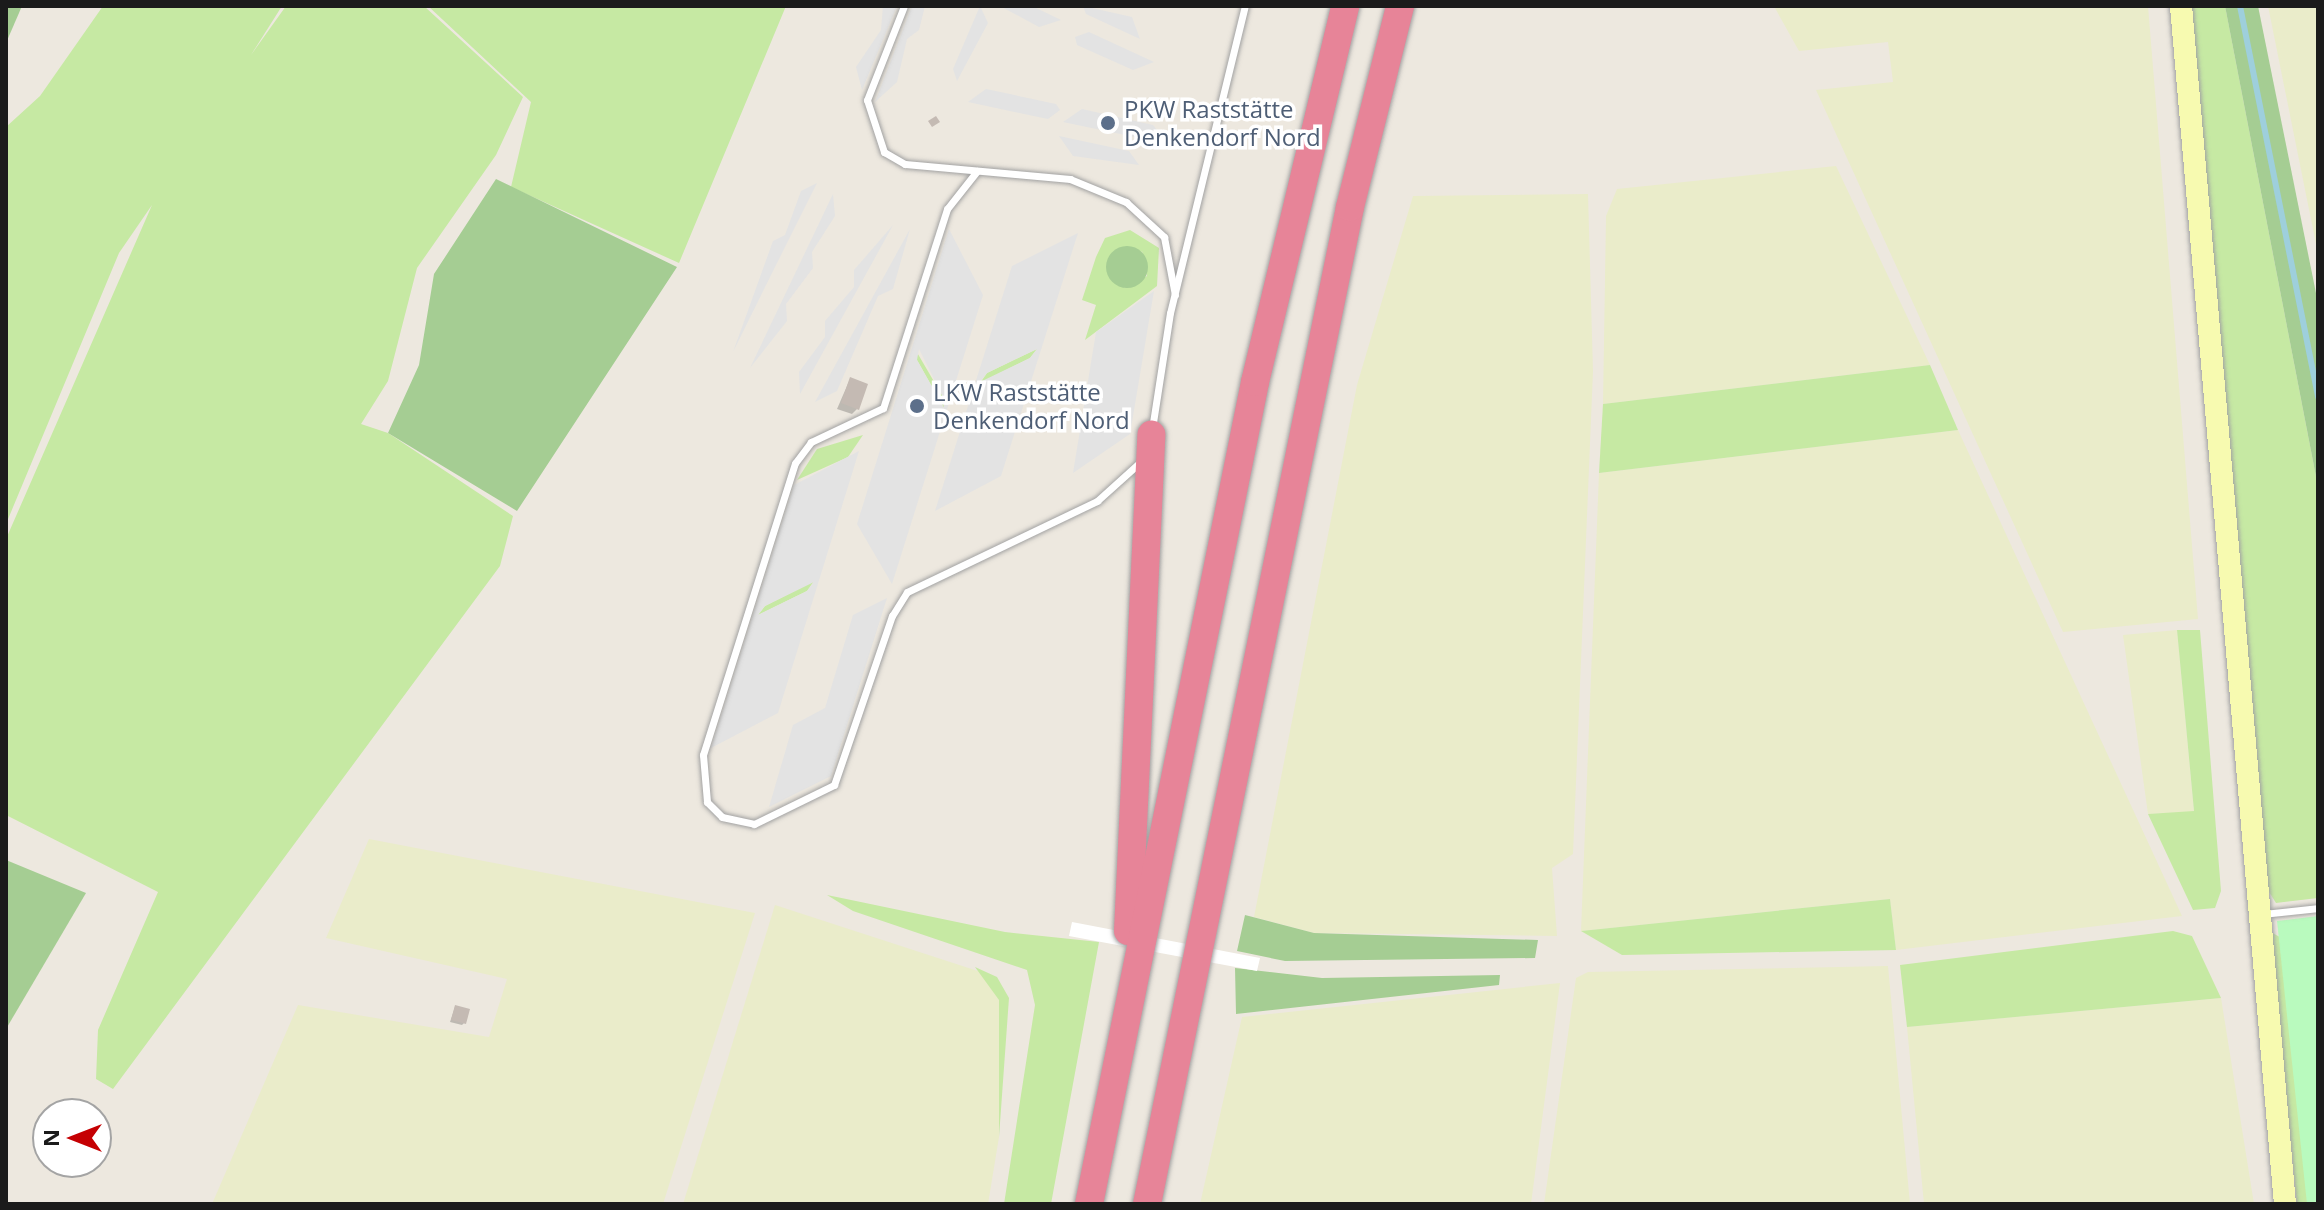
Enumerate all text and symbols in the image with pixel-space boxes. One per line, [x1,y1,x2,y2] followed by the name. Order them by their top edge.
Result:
[1124,95,1321,151] place label: PKW Raststätte Denkendorf Nord
[1099,114,1117,132] marker: PKW Raststätte Denkendorf Nord
[933,378,1130,434] place label: LKW Raststätte Denkendorf Nord
[908,397,926,415] marker: LKW Raststätte Denkendorf Nord
[32,1098,112,1178] north arrow
[35,1129,65,1147] text: N

